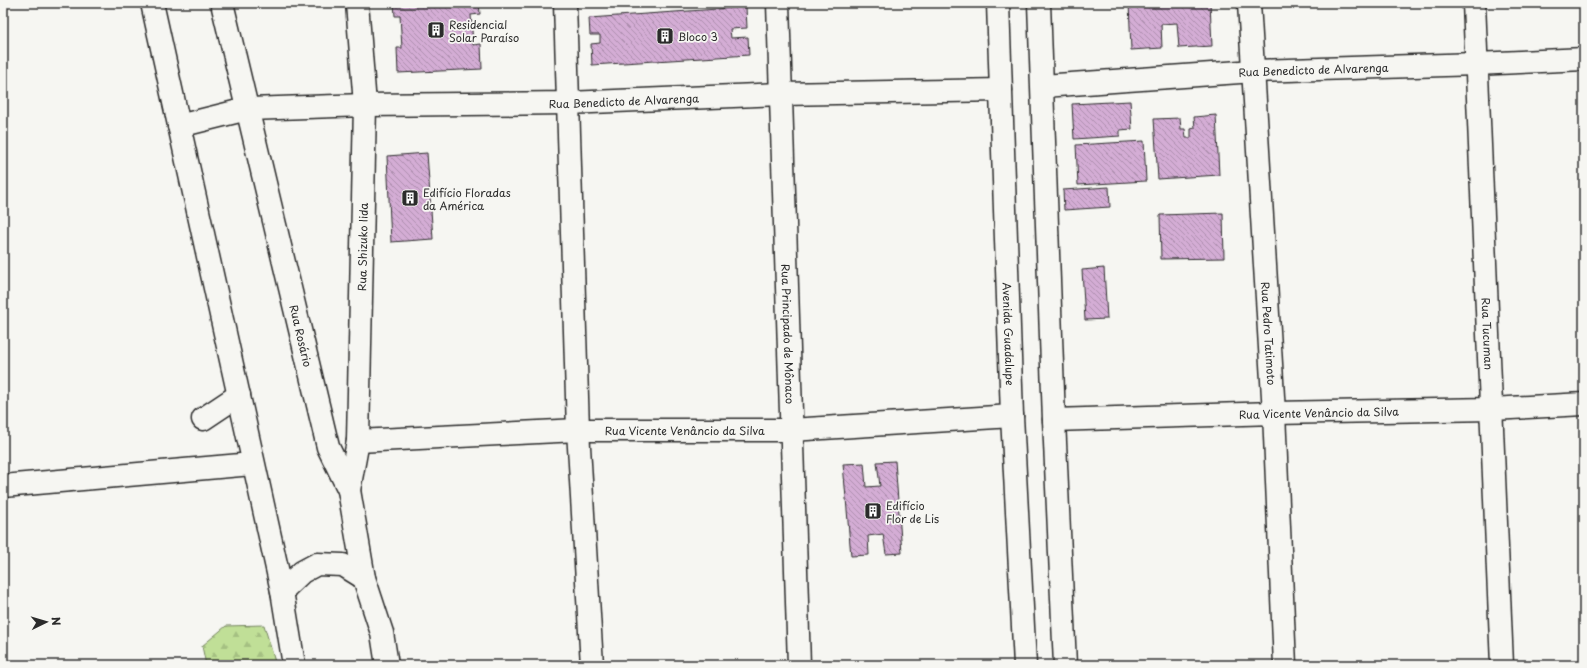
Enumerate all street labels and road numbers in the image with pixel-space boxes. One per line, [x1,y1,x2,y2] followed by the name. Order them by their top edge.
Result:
[1238,58,1389,81] street label: Rua Benedicto de Alvarenga
[549,89,699,112] street label: Rua Benedicto de Alvarenga
[353,202,371,291] street label: Rua Shizuko Iida
[778,263,799,404] street label: Rua Principado de Mônaco
[1258,281,1281,386] street label: Rua Pedro Tatimoto
[999,282,1019,386] street label: Avenida Guadalupe
[1478,297,1498,370] street label: Rua Tucuman
[286,303,317,369] street label: Rua Rosário
[1239,402,1399,423] street label: Rua Vicente Venâncio da Silva
[605,422,765,439] street label: Rua Vicente Venâncio da Silva

